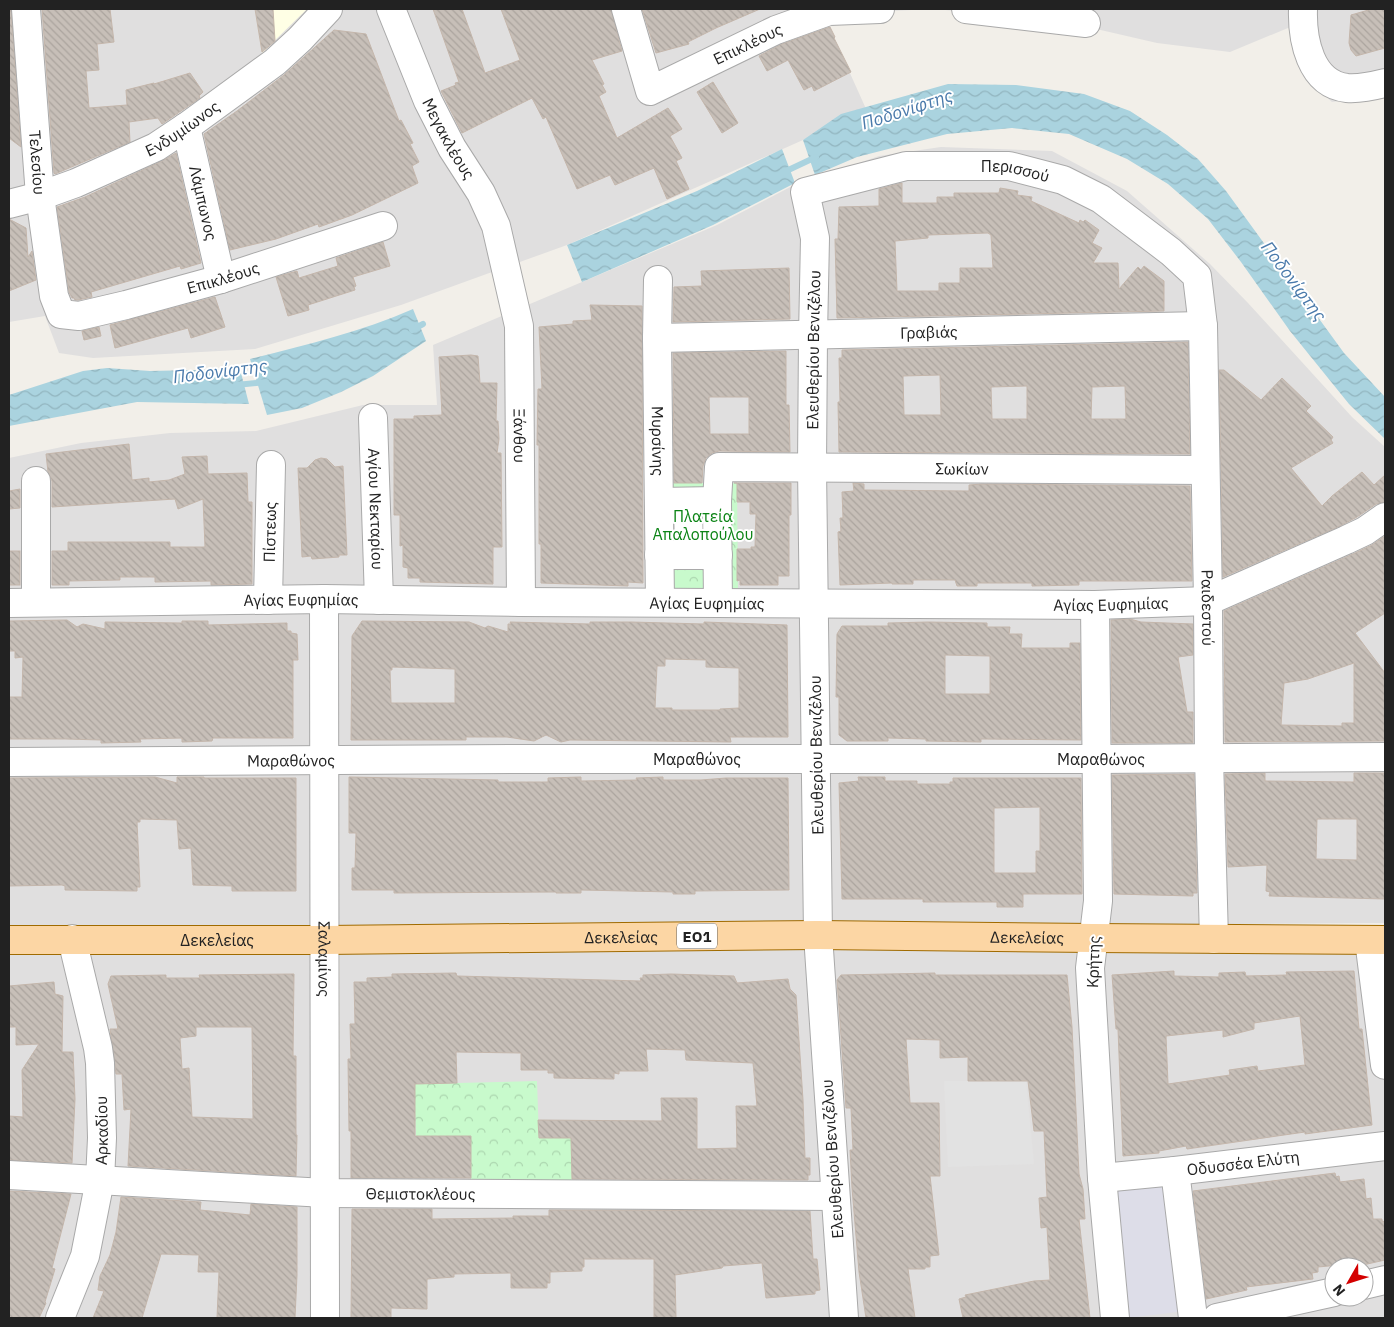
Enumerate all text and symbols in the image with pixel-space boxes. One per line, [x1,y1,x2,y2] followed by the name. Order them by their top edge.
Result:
[710,19,785,69] street label: Επικλέους
[858,83,956,135] water label: Ποδονίφτης
[418,94,480,183] street label: Μεγακλέους
[142,96,224,161] street label: Ενδυμίωνος
[25,129,50,196] street label: Τελεσίου
[981,156,1052,186] street label: Περισσού
[185,164,222,243] street label: Λάμπωνος
[1256,236,1332,326] water label: Ποδονίφτης
[185,257,262,298] street label: Επικλέους
[802,270,824,430] street label: Ελευθερίου Βενιζέλου
[900,321,958,343] street label: Γραβιάς
[171,354,269,388] water label: Ποδονίφτης
[648,406,669,476] street label: Μυρσίνης
[510,408,530,463] street label: Ξάνθου
[364,448,388,570] street label: Αγίου Νεκταρίου
[935,458,989,479] street label: Σωκίων
[259,501,280,563] street label: Πίστεως
[652,506,754,544] park label: Πλατεία Απαλοπούλου
[1197,569,1218,646] street label: Ραιδεστού
[243,589,359,610] street label: Αγίας Ευφημίας
[1053,592,1169,615] street label: Αγίας Ευφημίας
[649,593,765,613] street label: Αγίας Ευφημίας
[805,675,827,835] street label: Ελευθερίου Βενιζέλου
[653,749,741,769] street label: Μαραθώνος
[1057,749,1145,769] street label: Μαραθώνος
[247,750,335,771] street label: Μαραθώνος
[314,921,335,997] street label: Σαλαμίνος
[677,924,717,948] road number: ΕΟ1
[584,927,658,947] street label: Δεκελείας
[990,927,1064,948] street label: Δεκελείας
[180,930,254,950] street label: Δεκελείας
[1082,935,1104,988] street label: Κρήτης
[816,1079,848,1239] street label: Ελευθερίου Βενιζέλου
[91,1095,112,1165] street label: Αρκαδίου
[1186,1146,1301,1180] street label: Οδυσσέα Ελύτη
[365,1183,476,1204] street label: Θεμιστοκλέους
[1324,1257,1374,1307] north arrow
[1329,1281,1349,1300] text: N

